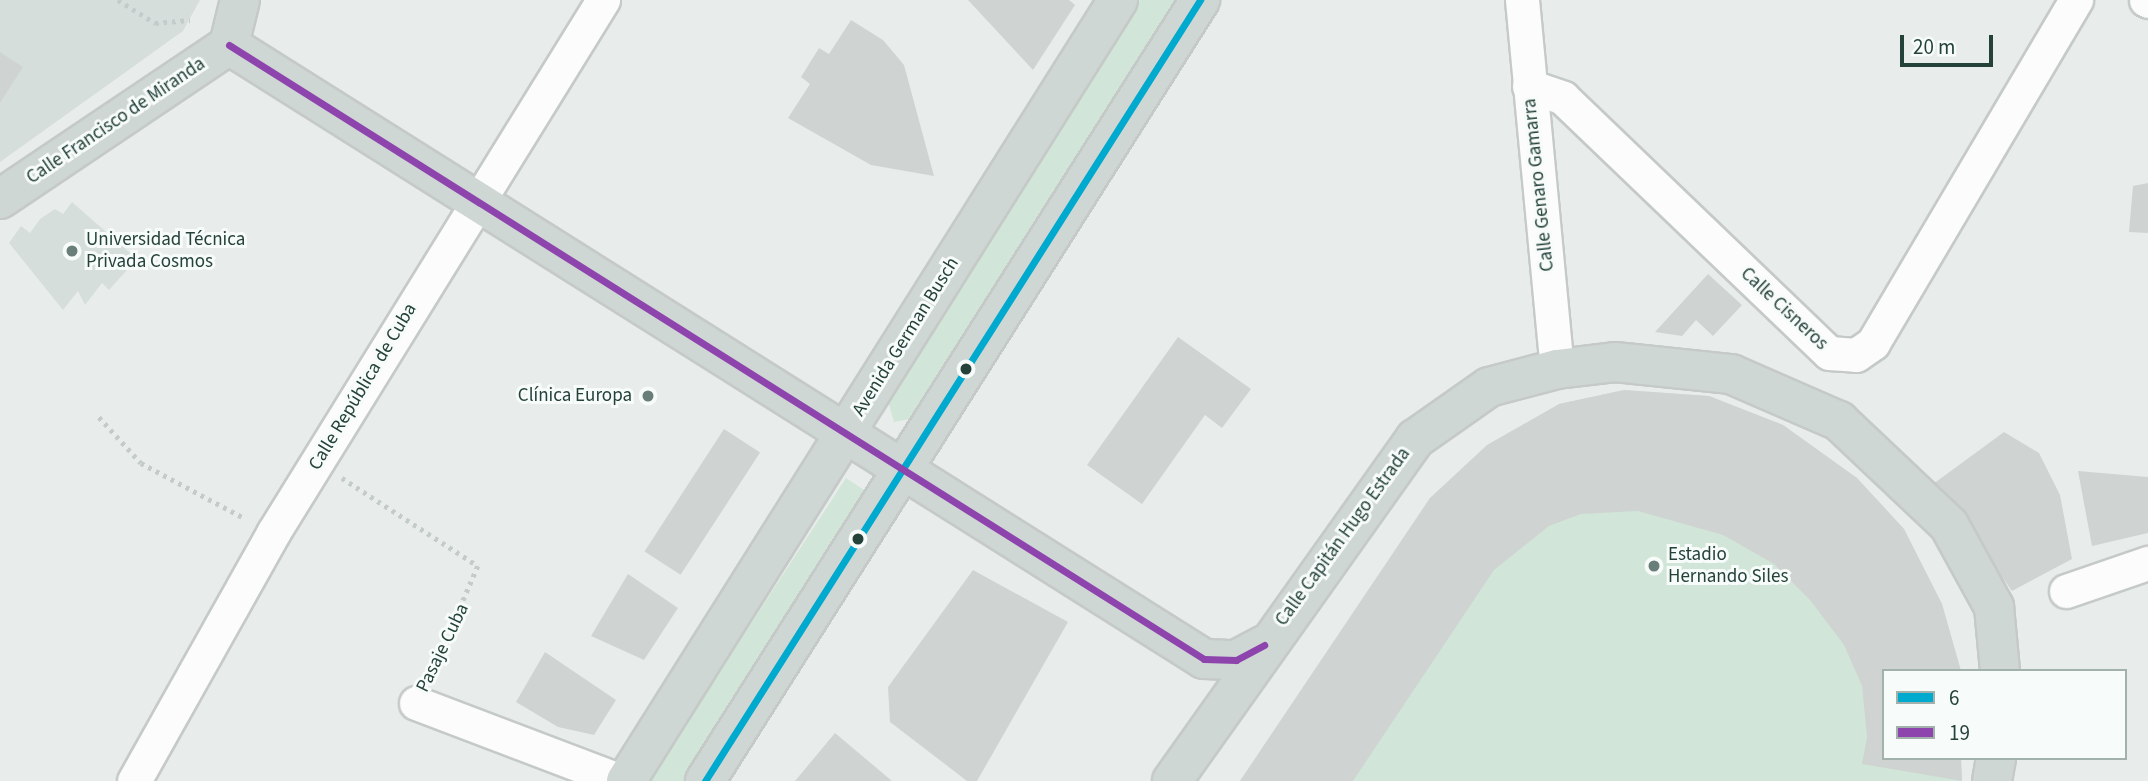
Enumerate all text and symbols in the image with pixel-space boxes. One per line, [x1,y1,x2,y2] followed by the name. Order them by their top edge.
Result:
[1903,21,1996,65] scale bar
[1913,32,1955,62] text: 20 m
[22,53,210,189] street label: Calle Francisco de Miranda
[1519,97,1559,273] street label: Calle Genaro Gamarra
[86,229,245,273] place label: Universidad Técnica Privada Cosmos
[64,243,80,259] marker: Universidad Técnica Privada Cosmos
[848,253,964,421] street label: Avenida German Busch
[1736,263,1832,355] street label: Calle Cisneros
[304,299,422,475] street label: Calle República de Cuba
[959,362,973,376] unlabelled marker
[518,385,632,407] place label: Clínica Europa
[638,386,658,406] marker: Clínica Europa
[1271,443,1415,631] street label: Calle Capitán Hugo Estrada
[851,532,865,546] unlabelled marker
[1668,544,1788,588] place label: Estadio Hernando Siles
[1646,558,1662,574] marker: Estadio Hernando Siles
[412,600,474,696] street label: Pasaje Cuba
[1882,669,2127,760] legend
[1949,683,1959,713] text: 6
[1949,718,1970,748] text: 19

